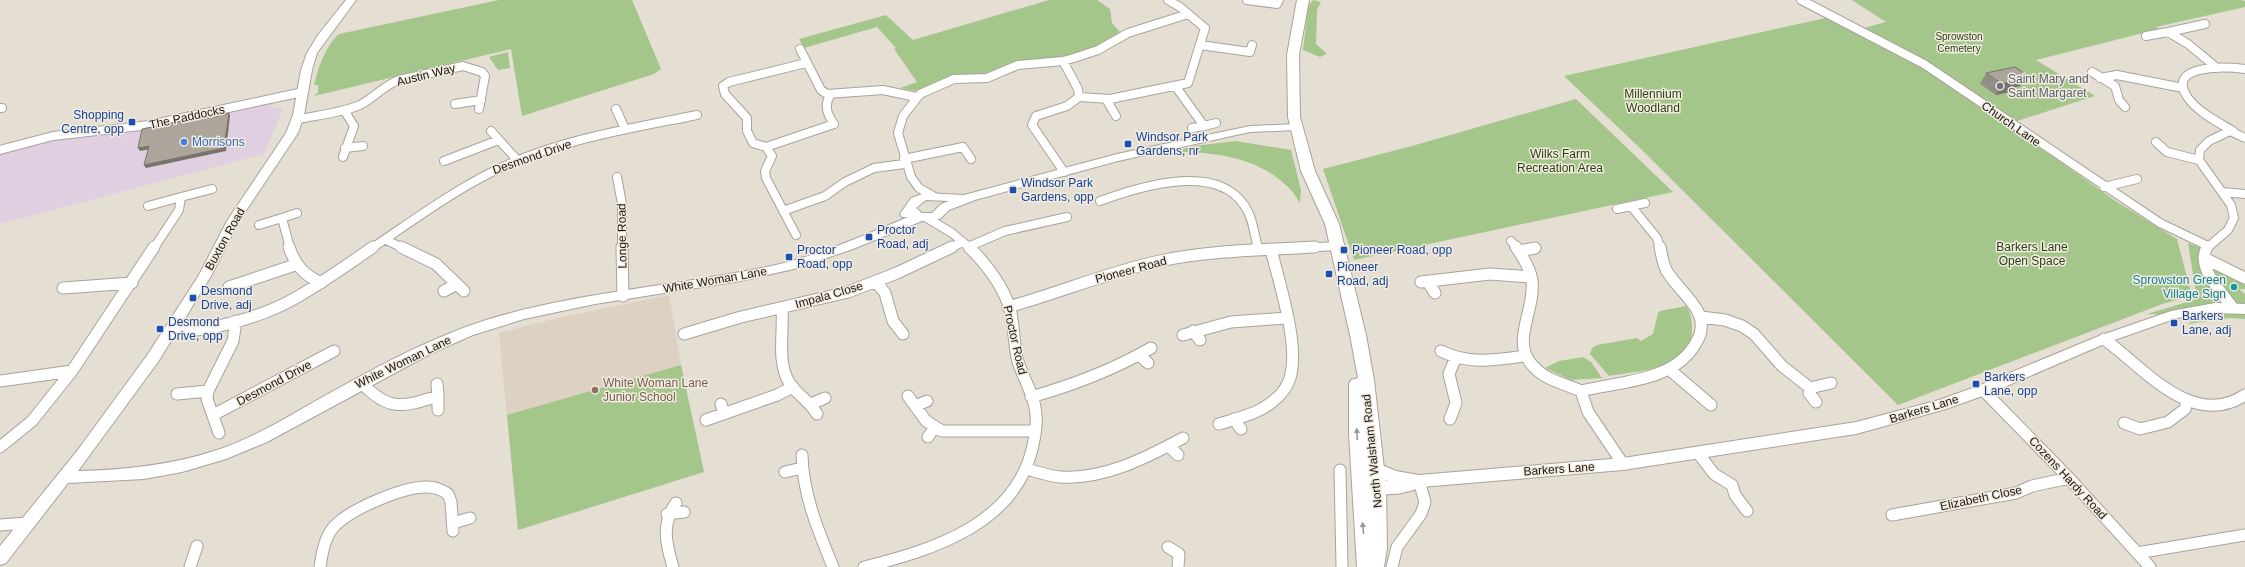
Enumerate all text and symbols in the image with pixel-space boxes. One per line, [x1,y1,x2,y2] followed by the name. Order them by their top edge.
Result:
[1935,31,1983,54] park label: Sprowston Cemetery
[395,61,457,89] street label: Austin Way
[2008,72,2089,100] place label: Saint Mary and Saint Margaret
[1995,81,2005,91] marker: Saint Mary and Saint Margaret
[1624,87,1682,115] park label: Millennium Woodland
[1979,99,2043,150] street label: Church Lane
[148,102,226,132] street label: The Paddocks
[61,108,124,136] place label: Shopping Centre, opp
[127,117,137,127] marker: Shopping Centre, opp
[1136,130,1209,158] place label: Windsor Park Gardens, nr
[192,135,245,149] place label: Morrisons
[179,137,189,147] marker: Morrisons
[491,137,574,177] street label: Desmond Drive
[1123,139,1133,149] marker: Windsor Park Gardens, nr
[1517,147,1603,175] park label: Wilks Farm Recreation Area
[1021,176,1094,204] place label: Windsor Park Gardens, opp
[1008,185,1018,195] marker: Windsor Park Gardens, opp
[614,203,630,269] street label: Longe Road
[202,205,248,273] street label: Buxton Road
[877,223,928,251] place label: Proctor Road, adj
[864,232,874,242] marker: Proctor Road, adj
[1996,240,2068,268] park label: Barkers Lane Open Space
[797,243,853,271] place label: Proctor Road, opp
[1352,243,1452,257] place label: Pioneer Road, opp
[1339,245,1349,255] marker: Pioneer Road, opp
[784,252,794,262] marker: Proctor Road, opp
[1094,254,1168,286] street label: Pioneer Road
[1337,260,1388,288] place label: Pioneer Road, adj
[662,264,768,296] street label: White Woman Lane
[1324,269,1334,279] marker: Pioneer Road, adj
[2133,273,2226,301] place label: Sprowston Green Village Sign
[793,279,865,311] street label: Impala Close
[2229,282,2239,292] marker: Sprowston Green Village Sign
[201,284,252,312] place label: Desmond Drive, adj
[188,293,198,303] marker: Desmond Drive, adj
[1000,304,1030,376] street label: Proctor Road
[2182,309,2231,337] place label: Barkers Lane, adj
[168,315,223,343] place label: Desmond Drive, opp
[2169,318,2179,328] marker: Barkers Lane, adj
[155,324,165,334] marker: Desmond Drive, opp
[353,333,454,391] street label: White Woman Lane
[234,357,314,409] street label: Desmond Drive
[1984,370,2038,398] place label: Barkers Lane, opp
[603,376,708,404] place label: White Woman Lane Junior School
[1971,379,1981,389] marker: Barkers Lane, opp
[590,385,600,395] marker: White Woman Lane Junior School
[1888,392,1960,426] street label: Barkers Lane
[1359,393,1385,509] street label: North Walsham Road
[1354,427,1360,440] one-way arrow
[2026,434,2110,522] street label: Cozens Hardy Road
[1523,460,1595,478] street label: Barkers Lane
[1939,482,2024,514] street label: Elizabeth Close
[1359,522,1366,534] one-way arrow

